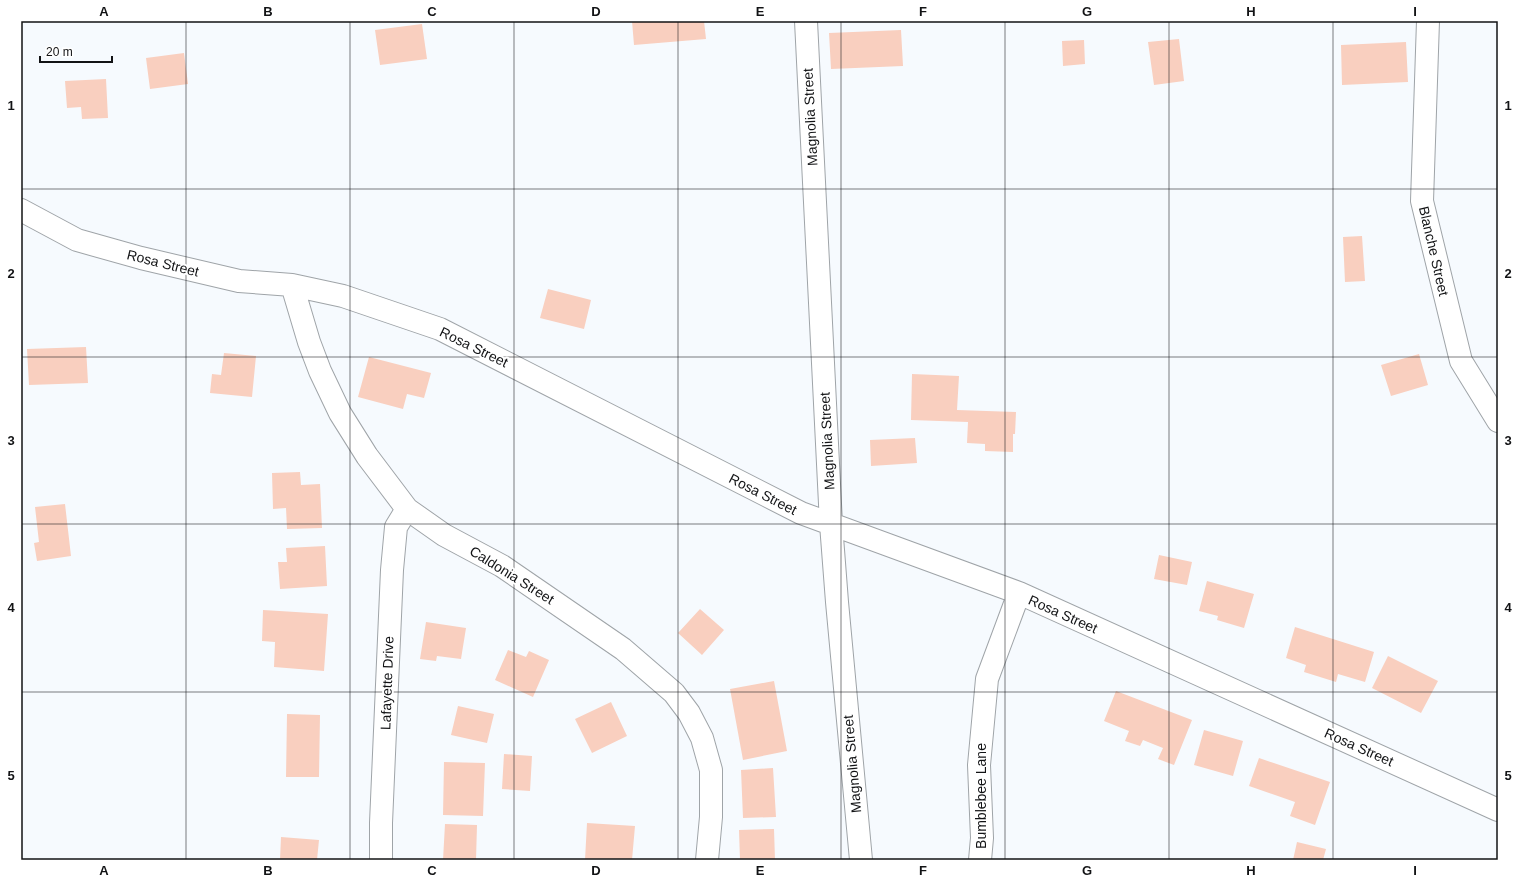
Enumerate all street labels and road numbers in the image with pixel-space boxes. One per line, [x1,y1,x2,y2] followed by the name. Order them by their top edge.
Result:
[799,68,821,166] street label: Magnolia Street
[1416,204,1452,298] street label: Blanche Street
[125,246,201,280] street label: Rosa Street
[437,324,511,370] street label: Rosa Street
[816,392,838,490] street label: Magnolia Street
[726,470,800,518] street label: Rosa Street
[467,543,557,607] street label: Caldonia Street
[1026,592,1100,636] street label: Rosa Street
[377,635,397,730] street label: Lafayette Drive
[840,714,864,814] street label: Magnolia Street
[1322,725,1396,769] street label: Rosa Street
[973,743,989,849] street label: Bumblebee Lane

